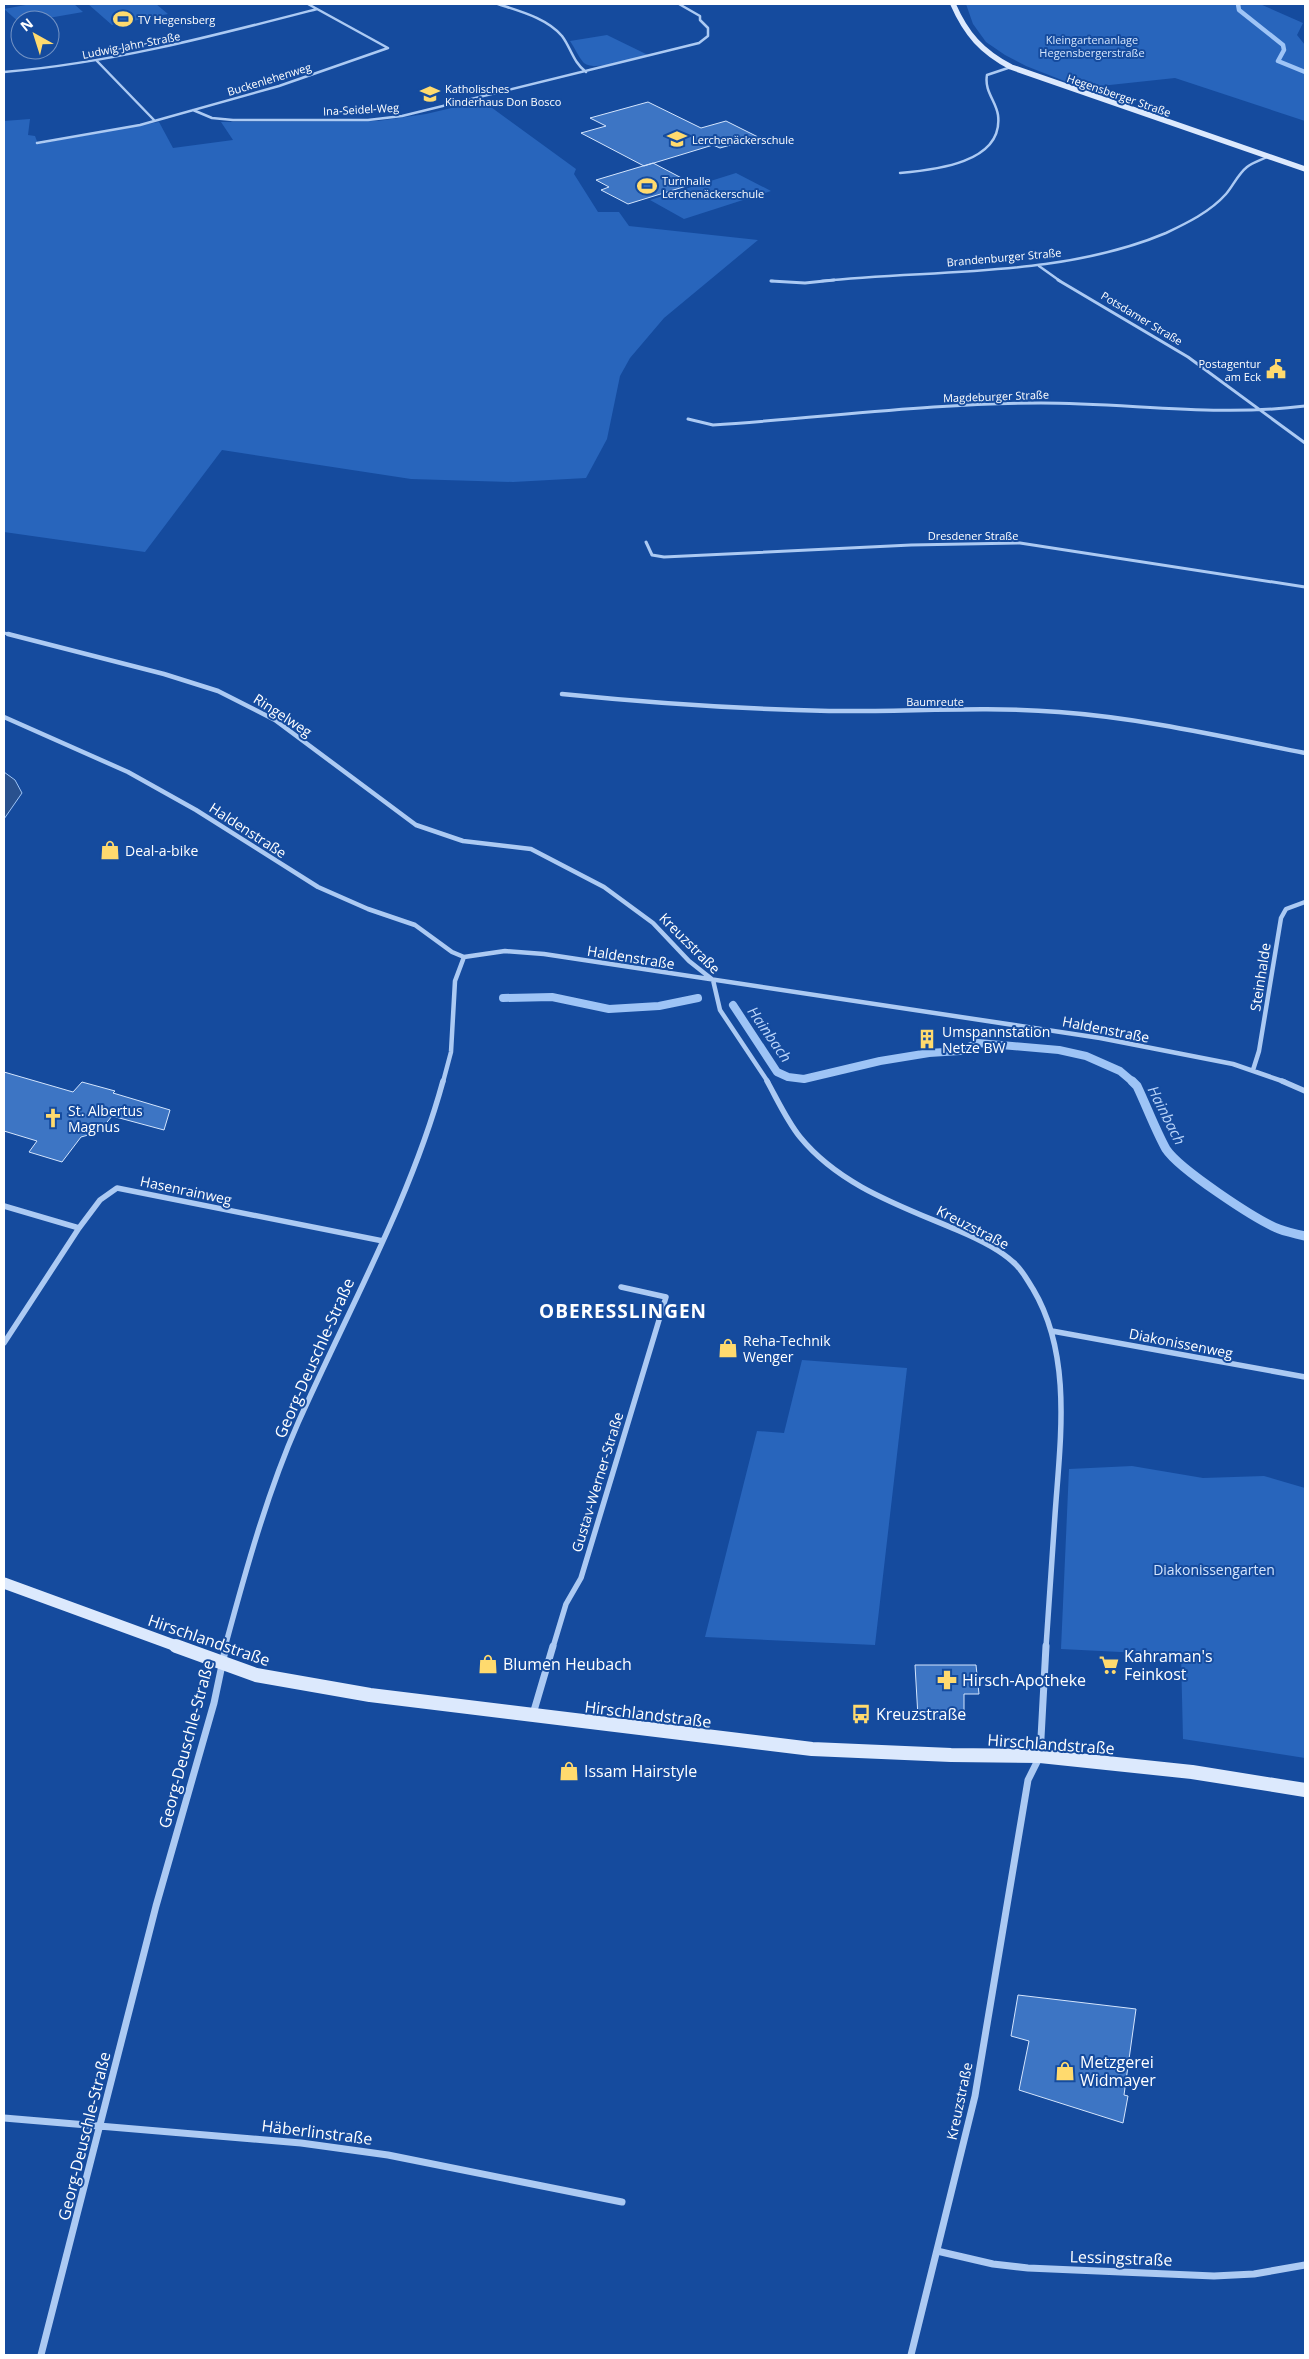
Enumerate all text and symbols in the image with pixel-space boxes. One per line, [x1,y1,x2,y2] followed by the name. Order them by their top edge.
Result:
[112,8,134,30] sports icon: TV Hegensberg
[10,10,60,60] north arrow
[138,12,215,27] place label: TV Hegensberg
[16,14,37,35] text: N
[81,28,181,62] street label: Ludwig-Jahn-Straße
[1039,32,1145,60] park label: Kleingartenanlage Hegensbergerstraße
[225,59,313,99] street label: Buckenlehenweg
[1065,70,1173,120] street label: Hegensberger Straße
[445,81,562,109] place label: Katholisches Kinderhaus Don Bosco
[419,83,441,105] school or university icon: Katholisches Kinderhaus Don Bosco
[323,100,399,118] street label: Ina-Seidel-Weg
[666,128,688,150] school or university icon: Lerchenäckerschule
[692,132,794,147] place label: Lerchenäckerschule
[662,173,764,201] place label: Turnhalle Lerchenäckerschule
[636,175,658,197] sports icon: Turnhalle Lerchenäckerschule
[946,245,1062,269] street label: Brandenburger Straße
[1098,288,1186,348] street label: Potsdamer Straße
[1198,356,1261,384] place label: Postagentur am Eck
[1265,358,1287,380] public building icon: Postagentur am Eck
[943,387,1049,405] street label: Magdeburger Straße
[928,528,1018,543] street label: Dresdener Straße
[250,689,316,741] street label: Ringelweg
[906,694,964,709] street label: Baumreute
[206,798,290,862] street label: Haldenstraße
[99,839,121,861] shop icon: Deal-a-bike
[125,841,199,860] place label: Deal-a-bike
[655,908,725,978] street label: Kreuzstraße
[586,941,676,973] street label: Haldenstraße
[1245,941,1275,1013] street label: Steinhalde
[744,1002,796,1066] water label: Hainbach
[1061,1011,1151,1047] street label: Haldenstraße
[942,1022,1050,1057] place label: Umspannstation Netze BW
[916,1028,938,1050] building icon: Umspannstation Netze BW
[1144,1082,1190,1148] water label: Hainbach
[68,1101,143,1136] place label: St. Albertus Magnus
[42,1107,64,1129] church icon: St. Albertus Magnus
[138,1171,234,1209] street label: Hasenrainweg
[933,1201,1013,1253] street label: Kreuzstraße
[269,1274,359,1442] street label: Georg-Deuschle-Straße
[539,1298,707,1324] district label: OBERESSLINGEN
[1127,1324,1235,1362] street label: Diakonissenweg
[743,1331,831,1366] place label: Reha-Technik Wenger
[717,1337,739,1359] shop icon: Reha-Technik Wenger
[567,1409,627,1554] street label: Gustav-Werner-Straße
[1153,1560,1275,1579] park label: Diakonissengarten
[145,1609,273,1671] street label: Hirschlandstraße
[1124,1645,1213,1685] place label: Kahraman's Feinkost
[477,1653,499,1675] shop icon: Blumen Heubach
[503,1653,632,1675] place label: Blumen Heubach
[1098,1654,1120,1676] supermarket icon: Kahraman's Feinkost
[153,1658,219,1830] street label: Georg-Deuschle-Straße
[936,1669,958,1691] pharmacy icon: Hirsch-Apotheke
[962,1669,1086,1691] place label: Hirsch-Apotheke
[583,1695,713,1733] street label: Hirschlandstraße
[850,1703,872,1725] bus stop icon: Kreuzstraße
[876,1703,966,1725] place label: Kreuzstraße
[987,1729,1115,1759] street label: Hirschlandstraße
[558,1760,580,1782] shop icon: Issam Hairstyle
[584,1760,697,1782] place label: Issam Hairstyle
[52,2049,116,2223] street label: Georg-Deuschle-Straße
[1080,2051,1156,2091] place label: Metzgerei Widmayer
[941,2060,977,2142] street label: Kreuzstraße
[1054,2060,1076,2082] shop icon: Metzgerei Widmayer
[260,2114,374,2150] street label: Häberlinstraße
[1069,2245,1173,2271] street label: Lessingstraße

